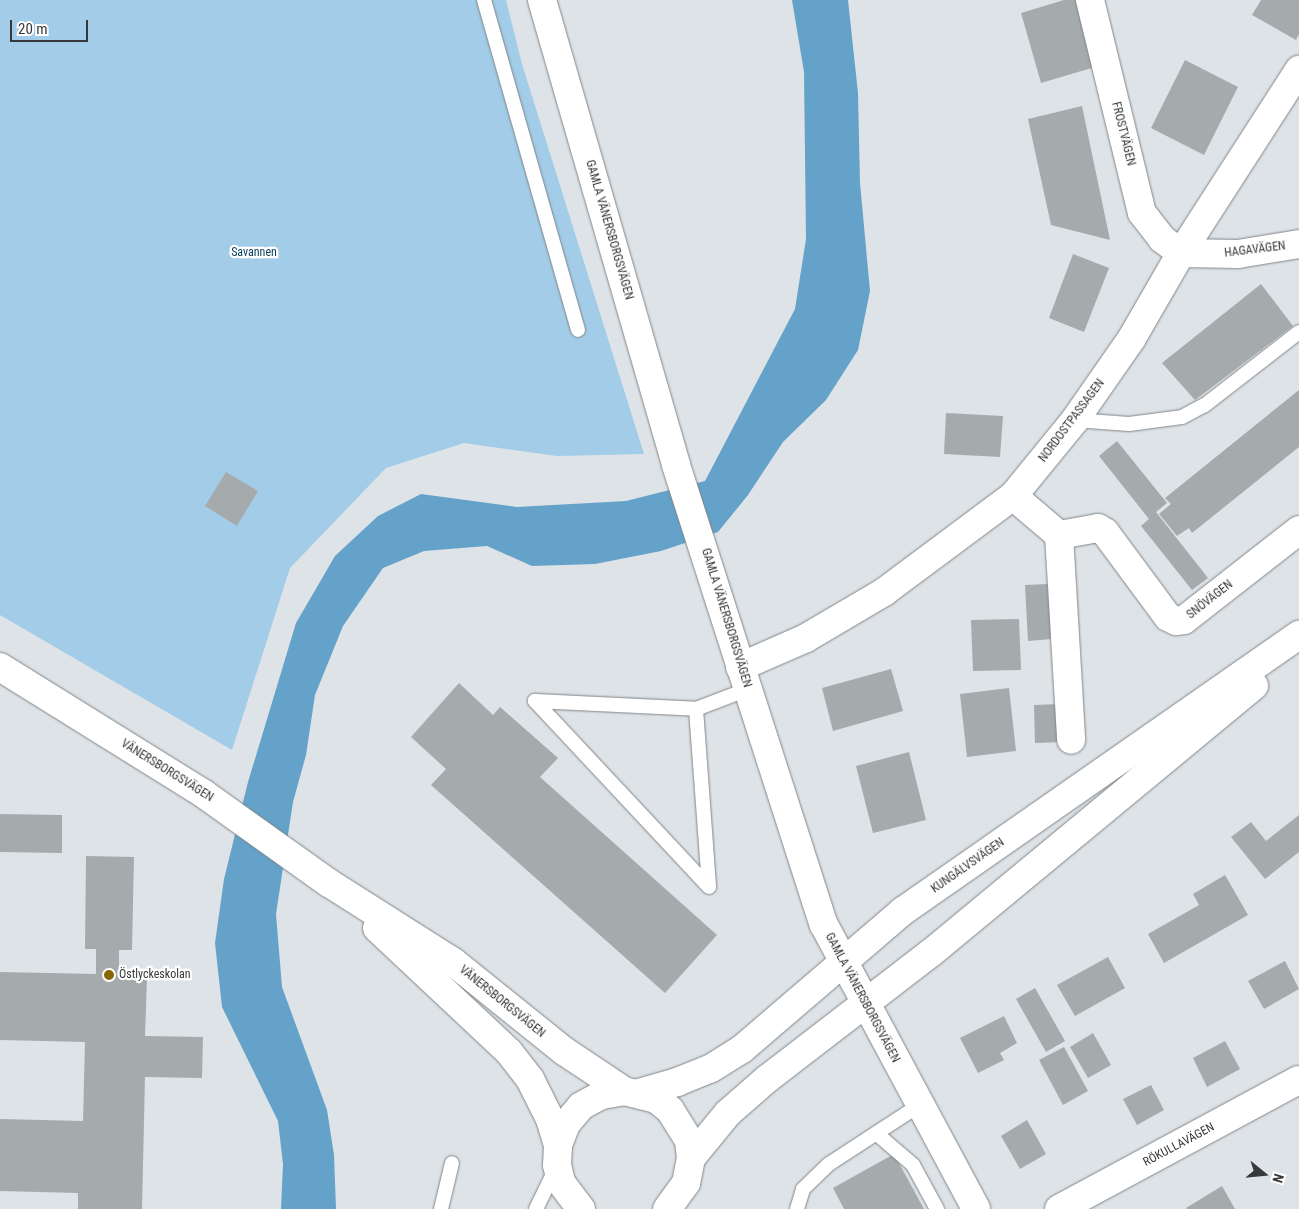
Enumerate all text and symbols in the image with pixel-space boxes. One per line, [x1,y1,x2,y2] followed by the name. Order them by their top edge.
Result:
[12,10,90,42] scale bar
[18,20,48,38] text: 20 m
[1108,100,1138,168] street label: FROSTVÄGEN
[582,158,636,302] street label: GAMLA VÄNERSBORGSVÄGEN
[1224,239,1286,261] street label: HAGAVÄGEN
[231,246,277,260] park label: Savannen
[1036,377,1108,465] street label: NORDOSTPASSAGEN
[698,547,754,689] street label: GAMLA VÄNERSBORGSVÄGEN
[1184,578,1236,622] street label: SNÖVÄGEN
[118,737,216,805] street label: VÄNERSBORGSVÄGEN
[929,835,1007,897] street label: KUNGÄLVSVÄGEN
[822,931,902,1065] street label: GAMLA VÄNERSBORGSVÄGEN
[456,963,548,1041] street label: VÄNERSBORGSVÄGEN
[119,968,191,982] place label: Östlyckeskolan
[103,969,115,981] marker: Östlyckeskolan
[1141,1120,1217,1170] street label: RÖKULLAVÄGEN
[1239,1149,1289,1199] north arrow
[1269,1172,1287,1185] text: N

